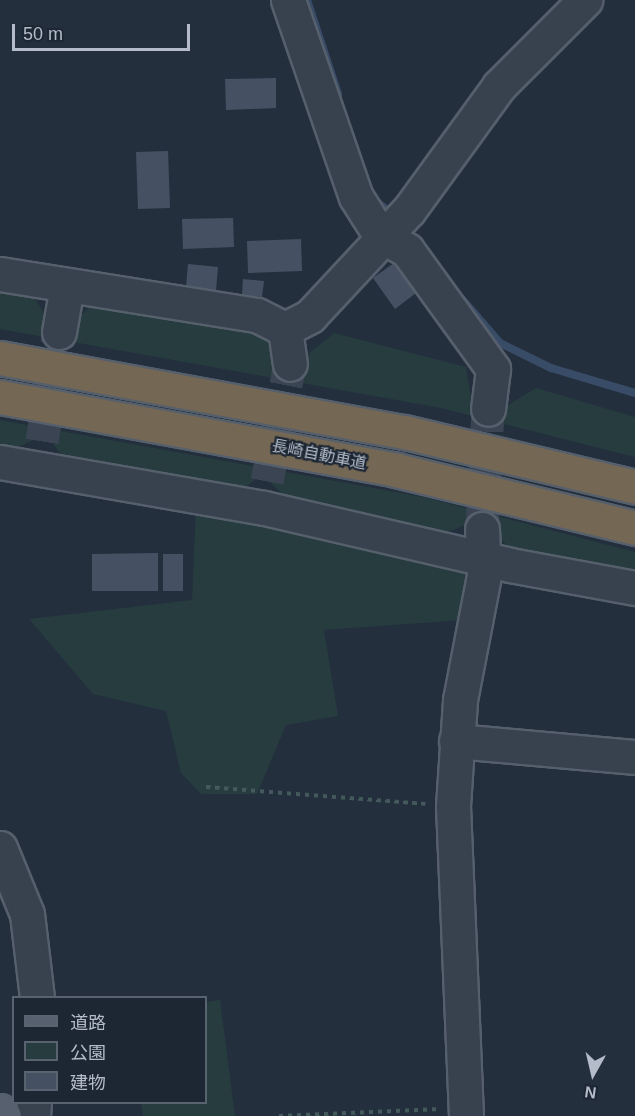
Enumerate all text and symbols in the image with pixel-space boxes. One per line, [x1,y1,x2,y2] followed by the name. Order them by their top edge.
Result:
[15,12,194,50] scale bar
[23,24,63,44] text: 50 m
[270,436,368,474] street label: 長崎自動車道
[12,996,207,1104] legend
[70,1013,106,1033] text: 道路
[70,1043,106,1063] text: 公園
[563,1044,623,1104] north arrow
[70,1073,106,1093] text: 建物
[584,1083,597,1102] text: N

